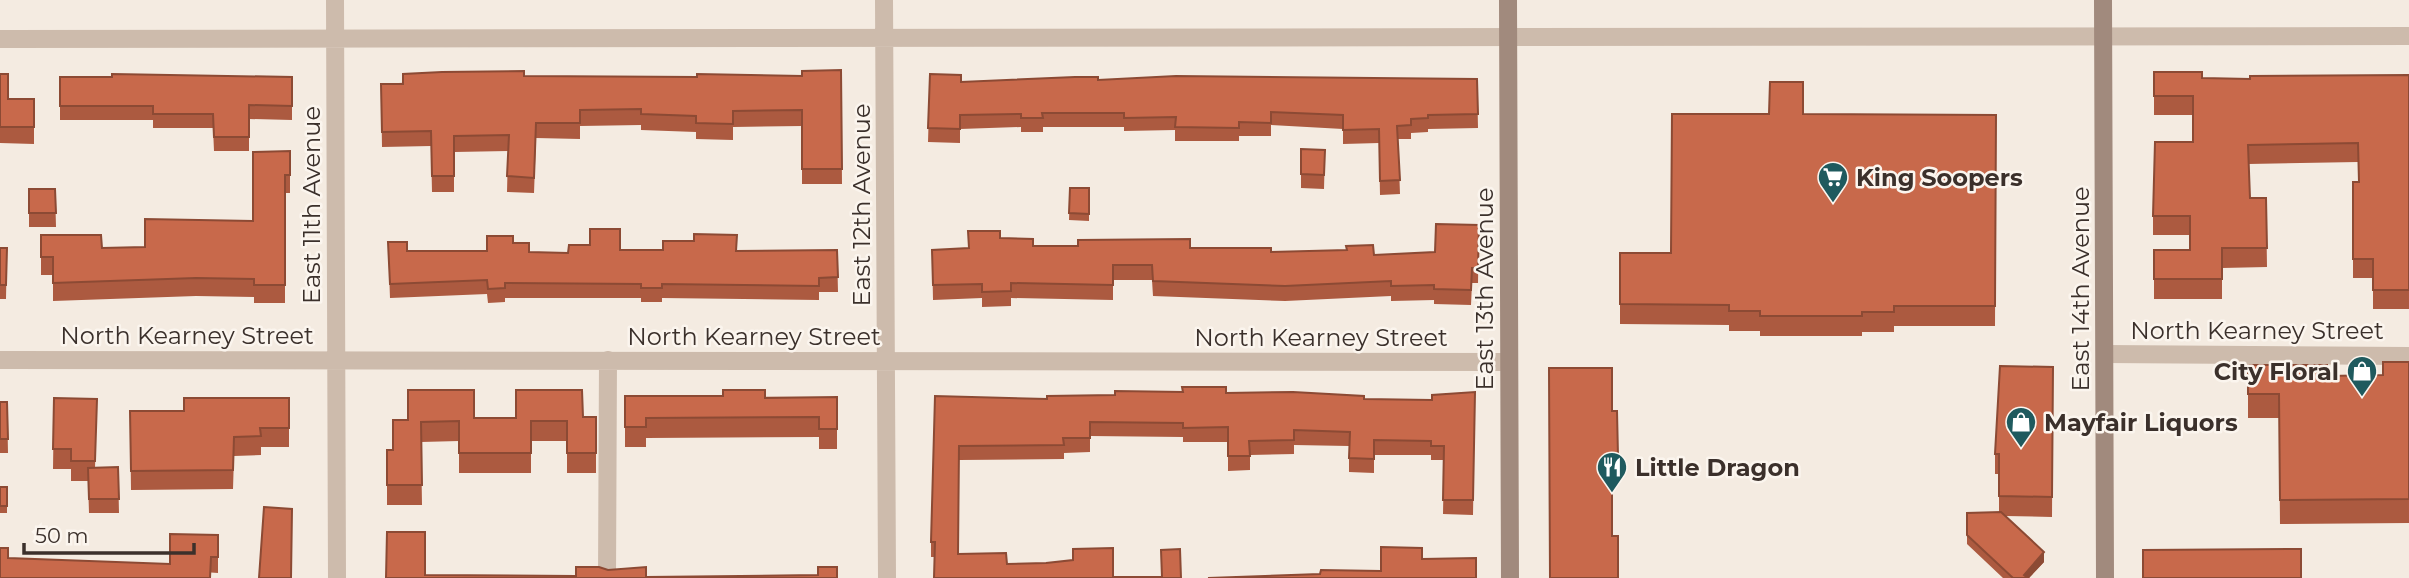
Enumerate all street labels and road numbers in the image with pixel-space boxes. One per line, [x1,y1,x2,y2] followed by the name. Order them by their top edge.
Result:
[847,104,876,306] street label: East 12th Avenue
[297,106,326,304] street label: East 11th Avenue
[2066,186,2095,392] street label: East 14th Avenue
[1470,188,1499,390] street label: East 13th Avenue
[2130,316,2384,345] street label: North Kearney Street
[60,321,314,350] street label: North Kearney Street
[627,322,881,351] street label: North Kearney Street
[1194,323,1448,352] street label: North Kearney Street

